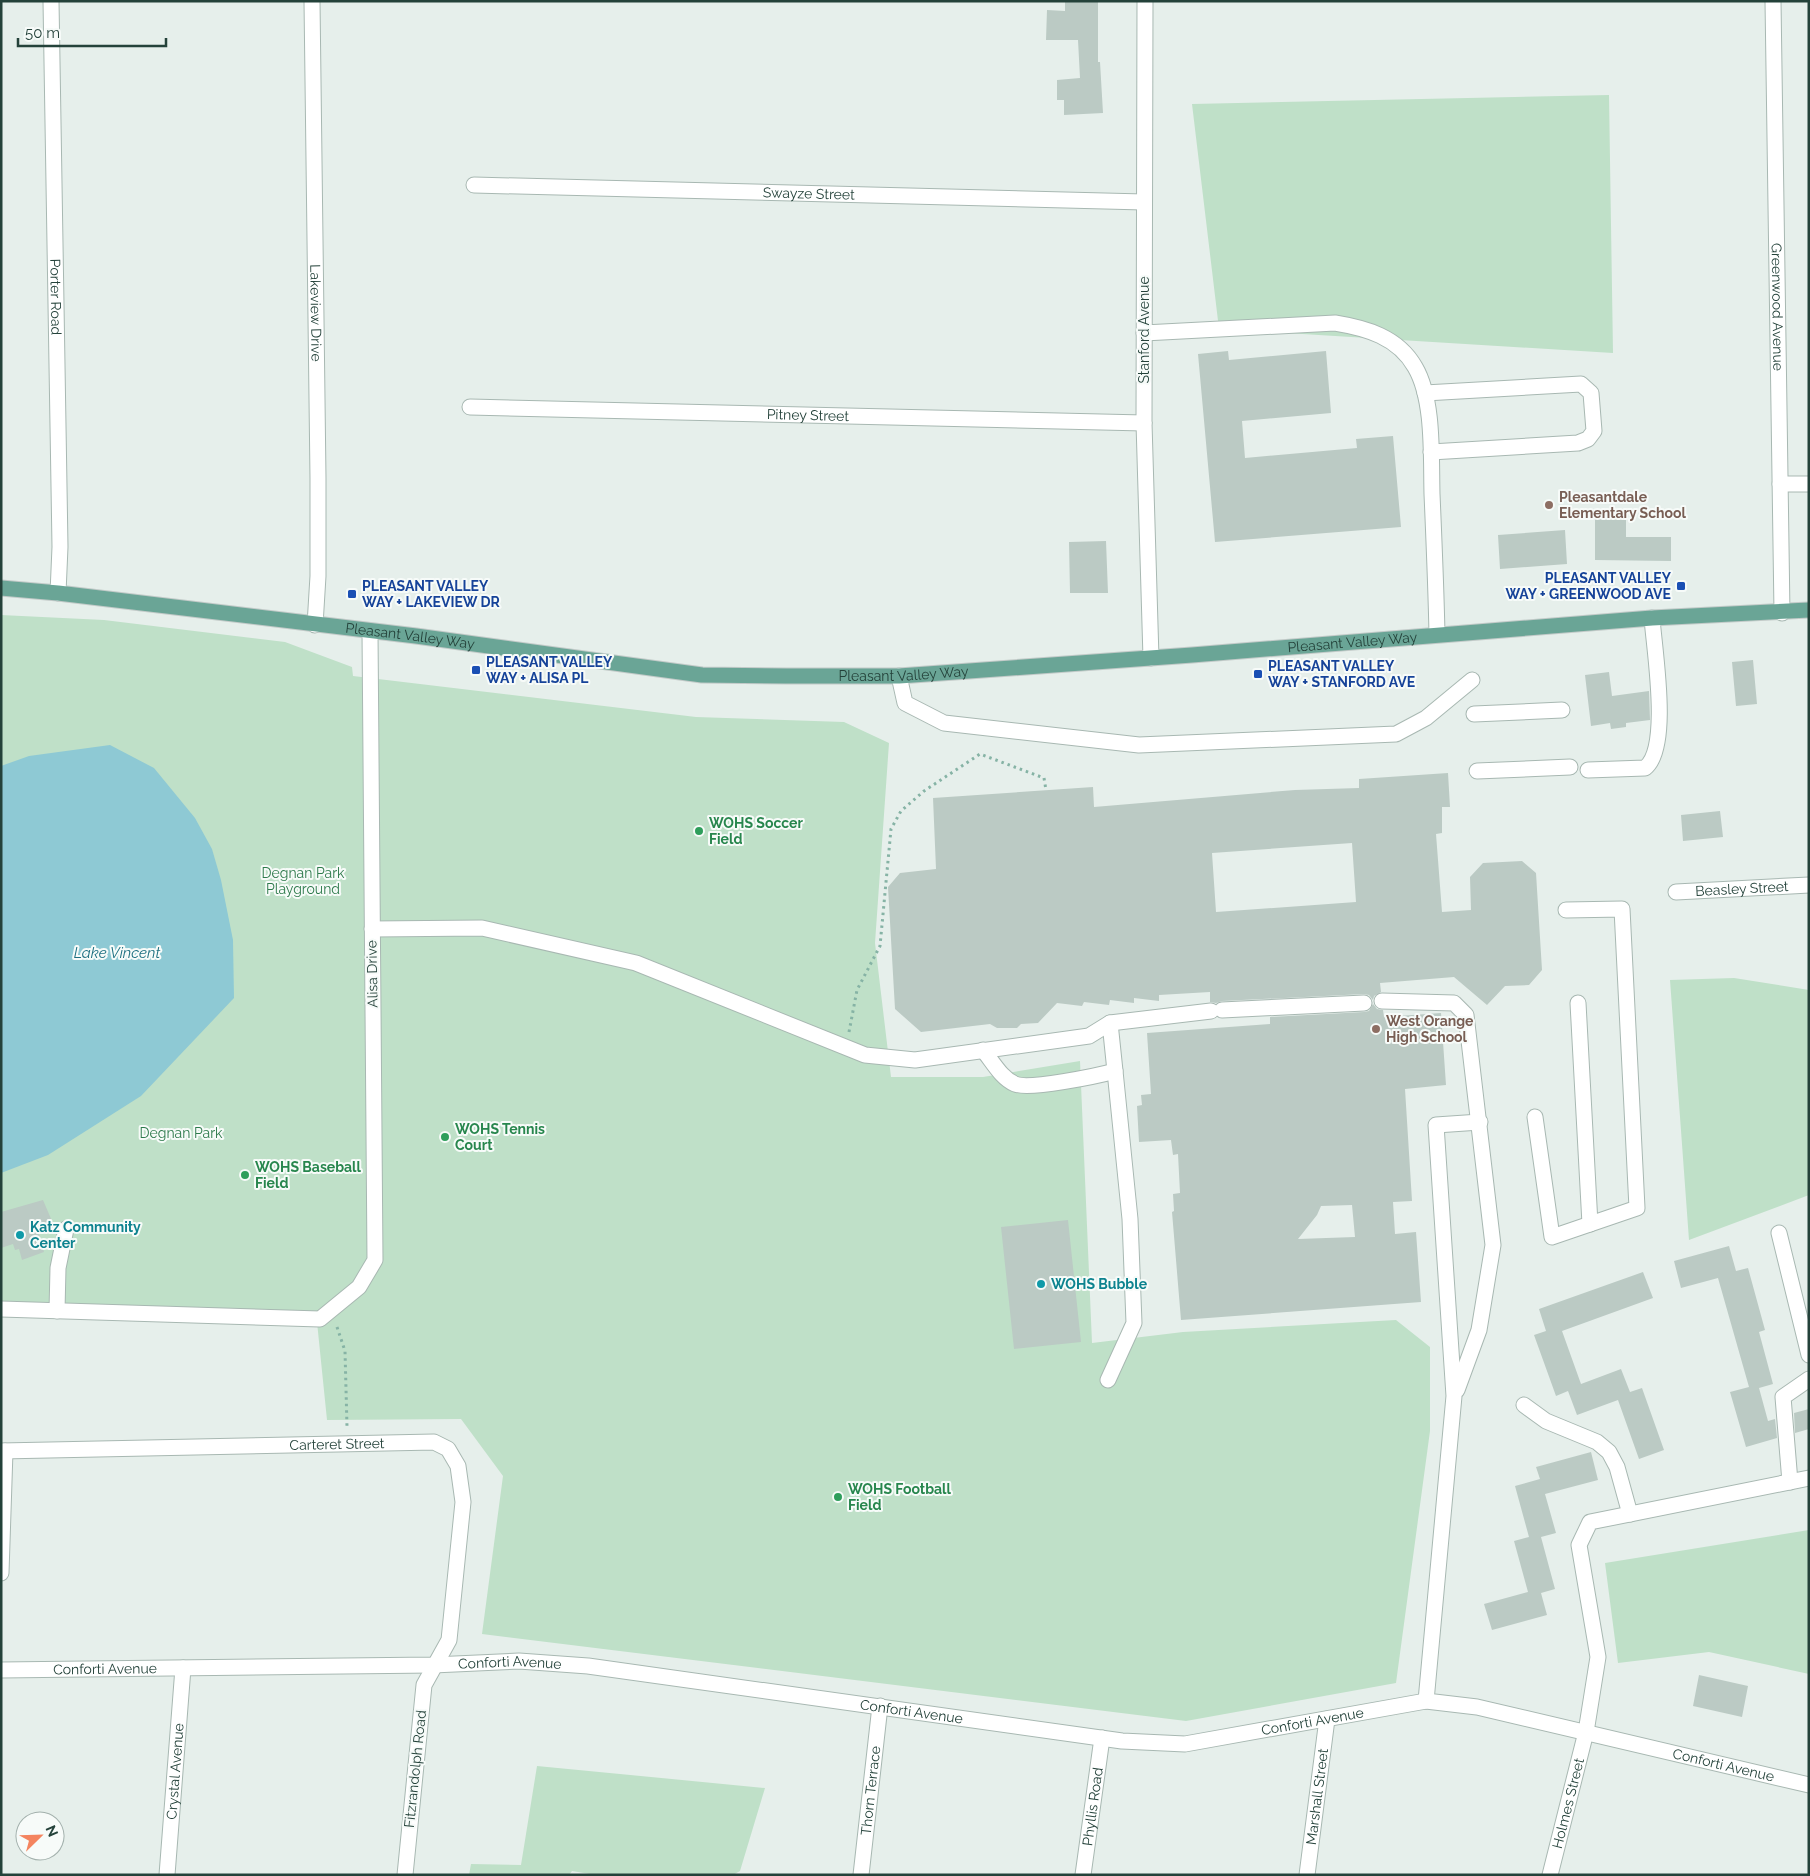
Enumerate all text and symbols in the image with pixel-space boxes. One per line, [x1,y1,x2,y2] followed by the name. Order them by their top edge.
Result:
[18,15,165,47] scale bar
[25,24,60,42] text: 50 m
[763,184,855,203] street label: Swayze Street
[1769,243,1786,371] street label: Greenwood Avenue
[47,259,65,335] street label: Porter Road
[307,264,325,362] street label: Lakeview Drive
[1136,276,1152,384] street label: Stanford Avenue
[767,406,850,424] street label: Pitney Street
[1559,489,1687,521] place label: Pleasantdale Elementary School
[1543,499,1555,511] marker: Pleasantdale Elementary School
[1505,570,1672,602] place label: PLEASANT VALLEY WAY + GREENWOOD AVE
[362,578,500,610] place label: PLEASANT VALLEY WAY + LAKEVIEW DR
[1675,580,1687,592] marker: PLEASANT VALLEY WAY + GREENWOOD AVE
[346,588,358,600] marker: PLEASANT VALLEY WAY + LAKEVIEW DR
[345,620,476,652] street label: Pleasant Valley Way
[1287,629,1418,655] street label: Pleasant Valley Way
[486,654,613,686] place label: PLEASANT VALLEY WAY + ALISA PL
[1268,658,1415,690] place label: PLEASANT VALLEY WAY + STANFORD AVE
[839,663,969,684] street label: Pleasant Valley Way
[470,664,482,676] marker: PLEASANT VALLEY WAY + ALISA PL
[1252,668,1264,680] marker: PLEASANT VALLEY WAY + STANFORD AVE
[709,815,803,847] place label: WOHS Soccer Field
[693,825,705,837] marker: WOHS Soccer Field
[262,865,345,897] park label: Degnan Park Playground
[1695,878,1789,899] street label: Beasley Street
[363,940,381,1008] street label: Alisa Drive
[74,944,160,962] water label: Lake Vincent
[1386,1013,1474,1045] place label: West Orange High School
[1370,1023,1382,1035] marker: West Orange High School
[455,1121,545,1153] place label: WOHS Tennis Court
[140,1125,223,1141] park label: Degnan Park
[439,1131,451,1143] marker: WOHS Tennis Court
[255,1159,362,1191] place label: WOHS Baseball Field
[239,1169,251,1181] marker: WOHS Baseball Field
[30,1219,141,1251] place label: Katz Community Center
[14,1229,26,1241] marker: Katz Community Center
[1051,1276,1148,1292] place label: WOHS Bubble
[1035,1278,1047,1290] marker: WOHS Bubble
[289,1435,385,1453] street label: Carteret Street
[848,1481,952,1513] place label: WOHS Football Field
[832,1491,844,1503] marker: WOHS Football Field
[458,1653,562,1672] street label: Conforti Avenue
[53,1660,157,1677] street label: Conforti Avenue
[859,1696,964,1727] street label: Conforti Avenue
[1260,1704,1365,1738] street label: Conforti Avenue
[401,1709,429,1829] street label: Fitzrandolph Road
[163,1722,187,1820] street label: Crystal Avenue
[858,1745,883,1836] street label: Thorn Terrace
[1671,1745,1776,1785] street label: Conforti Avenue
[1303,1747,1331,1846] street label: Marshall Street
[1549,1756,1587,1850] street label: Holmes Street
[1079,1766,1106,1847] street label: Phyllis Road
[15,1811,65,1861] north arrow
[43,1823,61,1839] text: N

